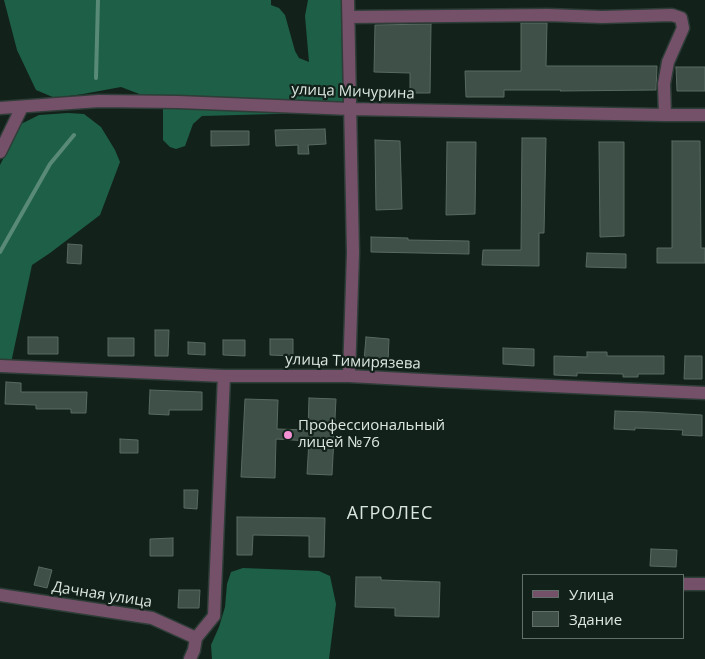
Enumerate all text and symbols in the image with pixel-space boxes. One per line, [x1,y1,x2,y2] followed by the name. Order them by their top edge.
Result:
[291,81,415,103] street label: улица Мичурина
[285,351,421,373] street label: улица Тимирязева
[298,417,445,452] place label: Профессиональный лицей №76
[282,429,294,441] marker: Профессиональный лицей №76
[346,503,434,525] district label: АГРОЛЕС
[522,574,685,639] legend
[51,578,153,612] street label: Дачная улица
[569,584,614,604] text: Улица
[569,609,622,629] text: Здание

